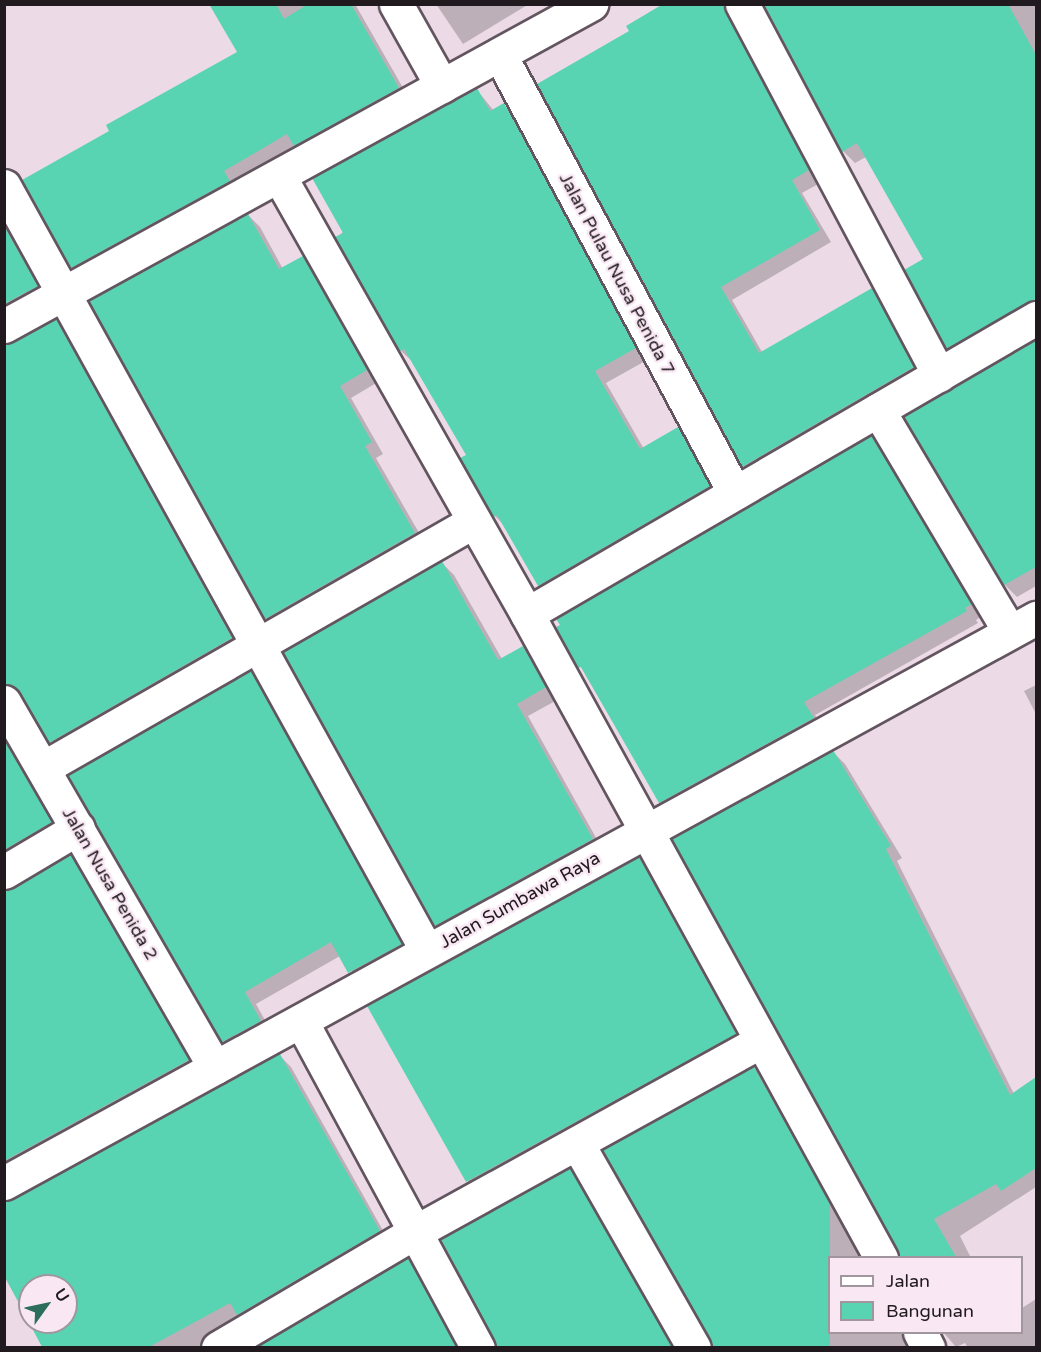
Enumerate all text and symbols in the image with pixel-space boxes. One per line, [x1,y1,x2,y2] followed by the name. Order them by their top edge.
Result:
[555,169,679,379] street label: Jalan Pulau Nusa Penida 7
[58,804,162,964] street label: Jalan Nusa Penida 2
[436,847,604,953] street label: Jalan Sumbawa Raya
[828,1256,1023,1334] legend
[886,1270,930,1292] text: Jalan
[18,1274,78,1334] north arrow
[50,1285,73,1306] text: U
[886,1300,974,1322] text: Bangunan

